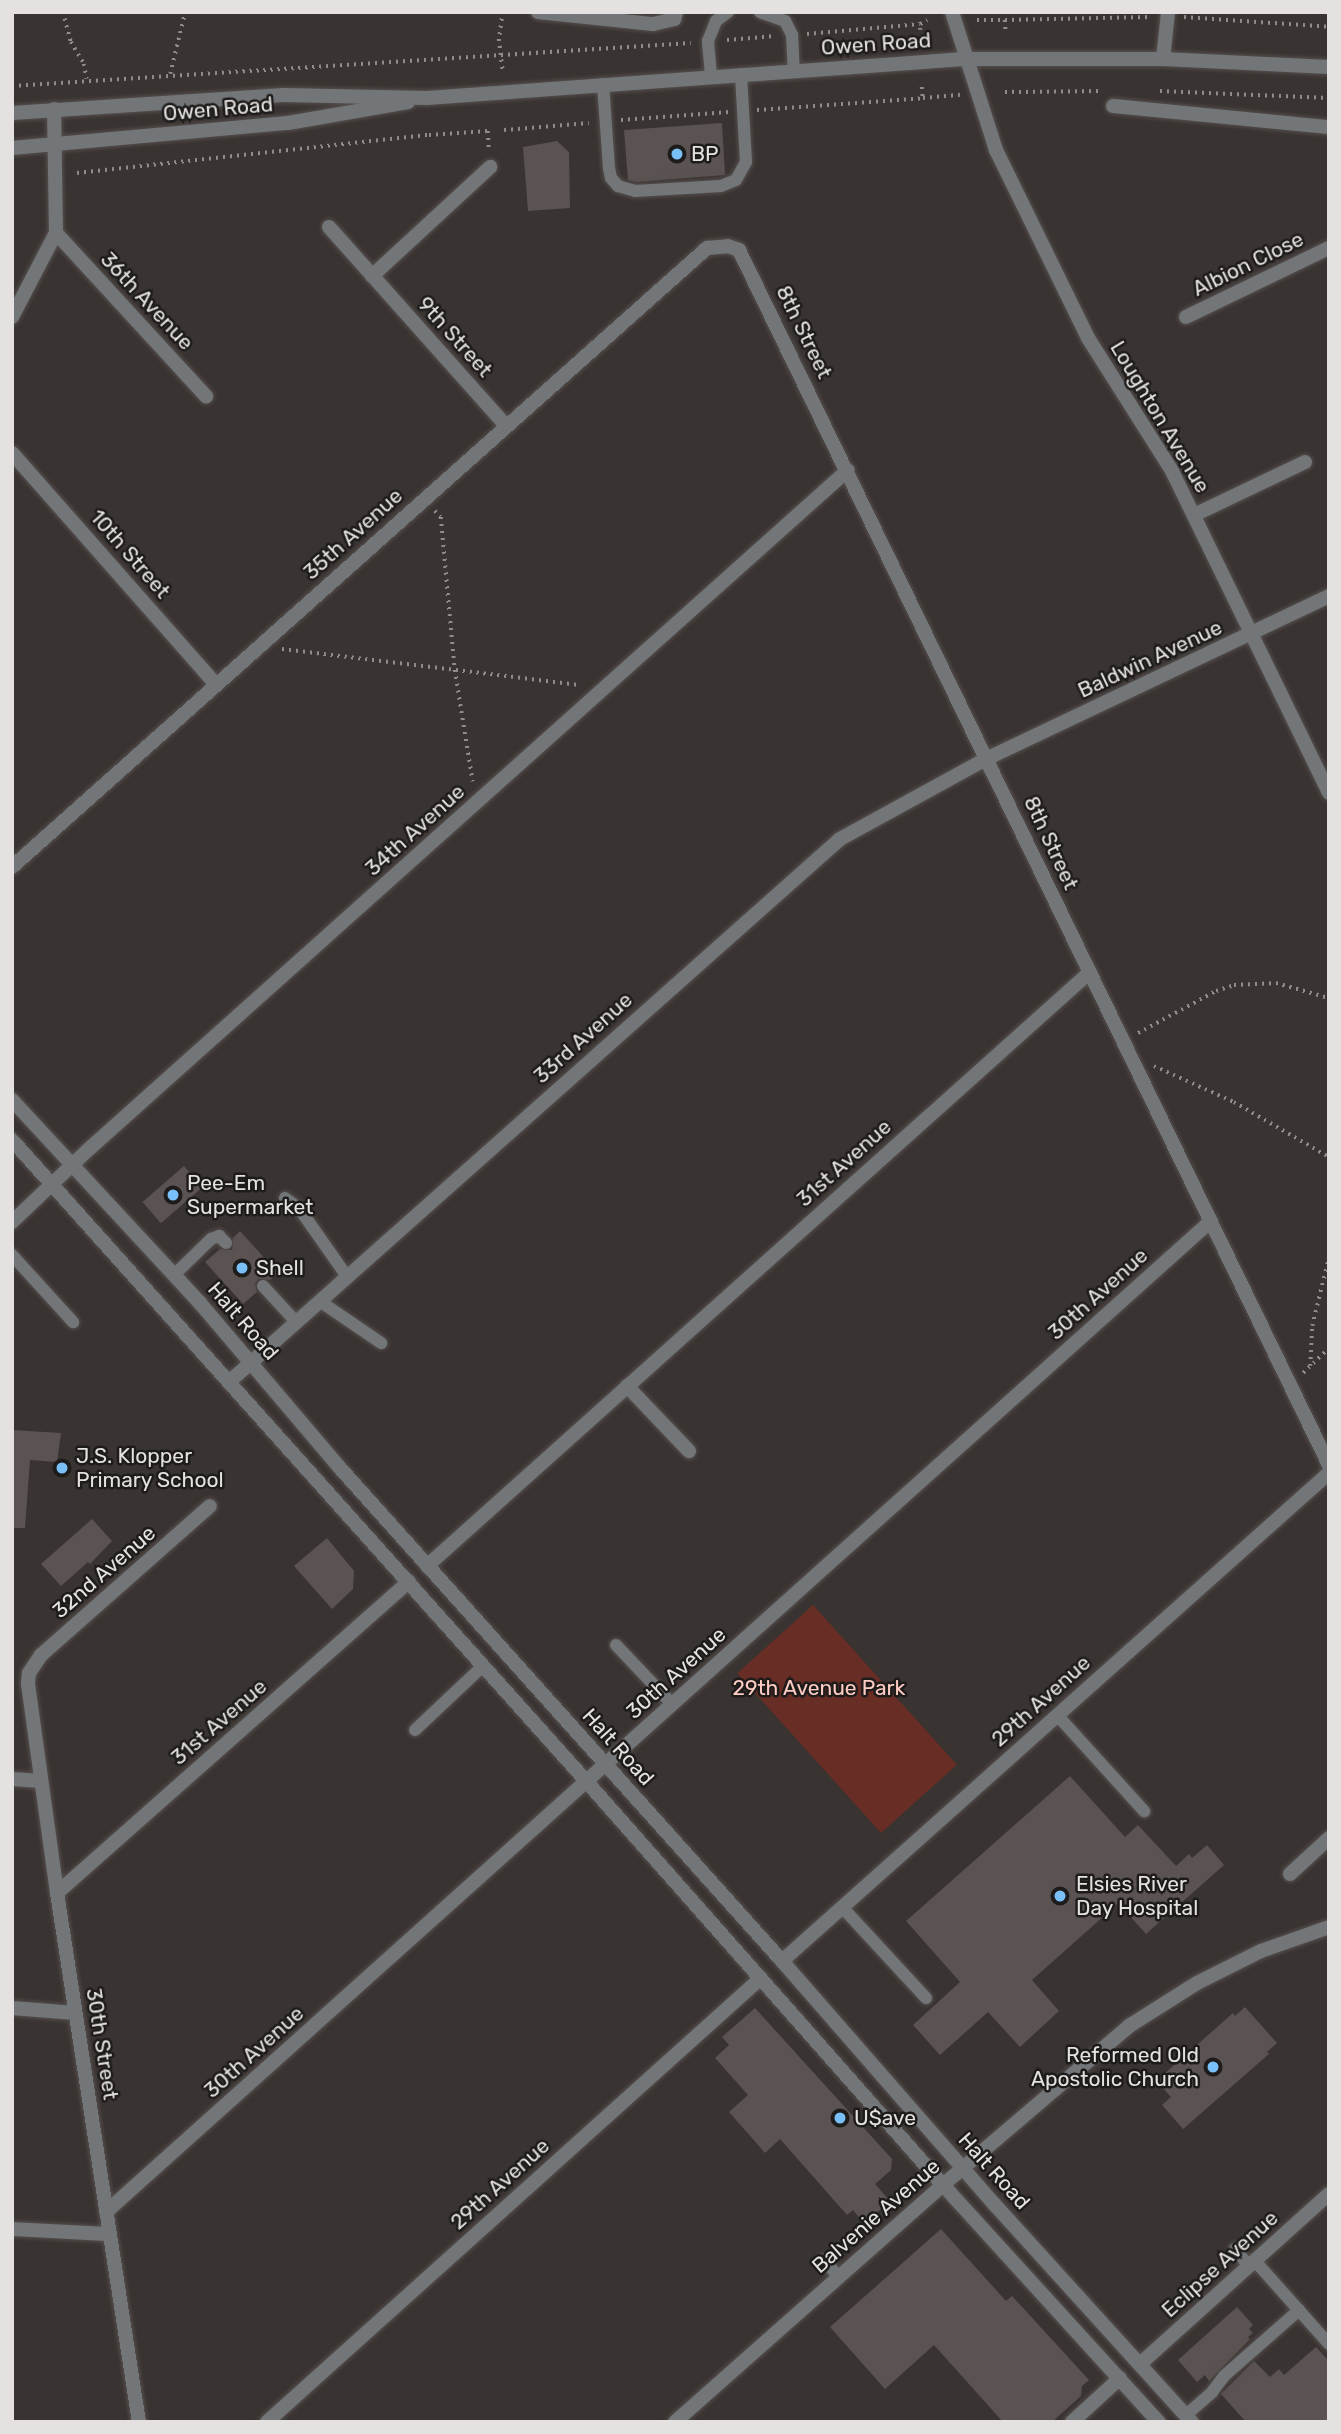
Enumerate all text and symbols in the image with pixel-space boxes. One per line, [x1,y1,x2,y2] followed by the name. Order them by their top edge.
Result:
[820,28,932,60] street label: Owen Road
[162,92,274,126] street label: Owen Road
[691,141,719,167] place label: BP
[669,146,685,162] marker: BP
[1188,226,1308,302] street label: Albion Close
[95,247,199,355] street label: 36th Avenue
[771,281,837,383] street label: 8th Street
[412,292,498,382] street label: 9th Street
[1105,336,1215,498] street label: Loughton Avenue
[298,483,408,585] street label: 35th Avenue
[85,505,175,603] street label: 10th Street
[1074,614,1226,704] street label: Baldwin Avenue
[360,779,470,881] street label: 34th Avenue
[1018,792,1084,894] street label: 8th Street
[528,987,638,1089] street label: 33rd Avenue
[791,1114,897,1212] street label: 31st Avenue
[187,1170,313,1220] place label: Pee-Em Supermarket
[165,1187,181,1203] marker: Pee-Em Supermarket
[1043,1243,1153,1345] street label: 30th Avenue
[256,1255,304,1281] place label: Shell
[234,1260,250,1276] marker: Shell
[202,1277,284,1365] street label: Halt Road
[76,1443,224,1493] place label: J.S. Klopper Primary School
[54,1460,70,1476] marker: J.S. Klopper Primary School
[47,1520,161,1624] street label: 32nd Avenue
[621,1622,731,1724] street label: 30th Avenue
[986,1650,1096,1752] street label: 29th Avenue
[166,1674,272,1770] street label: 31st Avenue
[732,1675,906,1701] park label: 29th Avenue Park
[577,1703,659,1791] street label: Halt Road
[1076,1871,1199,1921] place label: Elsies River Day Hospital
[1050,1886,1070,1906] marker: Elsies River Day Hospital
[81,1986,123,2102] street label: 30th Street
[199,2001,309,2103] street label: 30th Avenue
[1031,2042,1199,2092] place label: Reformed Old Apostolic Church
[1205,2059,1221,2075] marker: Reformed Old Apostolic Church
[854,2105,916,2131] place label: U$ave
[832,2110,848,2126] marker: U$ave
[953,2127,1035,2215] street label: Halt Road
[445,2133,555,2235] street label: 29th Avenue
[807,2153,945,2279] street label: Balvenie Avenue
[1157,2205,1283,2323] street label: Eclipse Avenue

